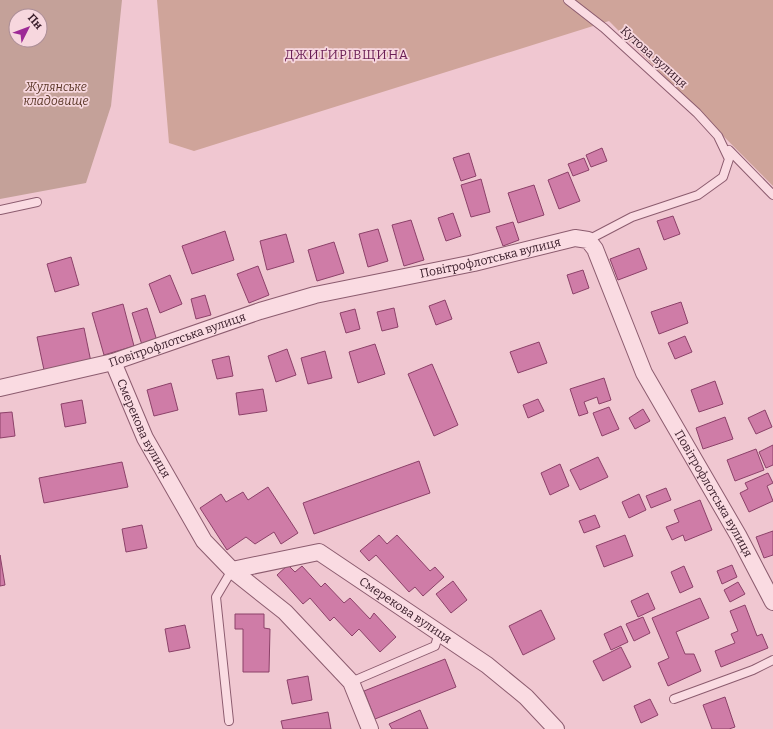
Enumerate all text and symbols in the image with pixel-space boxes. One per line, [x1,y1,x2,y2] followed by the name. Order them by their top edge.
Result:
[8,8,48,48] north arrow
[25,11,46,32] text: Пн
[618,23,691,91] street label: Кутова вулиця
[285,47,409,62] district label: ДЖИҐИРІВЩИНА
[23,80,89,108] park label: Жулянське кладовище
[419,235,562,281] street label: Повітрофлотська вулиця
[107,309,248,370] street label: Повітрофлотська вулиця
[114,377,173,481] street label: Смерекова вулиця
[672,427,755,560] street label: Повітрофлотська вулиця
[357,574,455,646] street label: Смерекова вулиця

